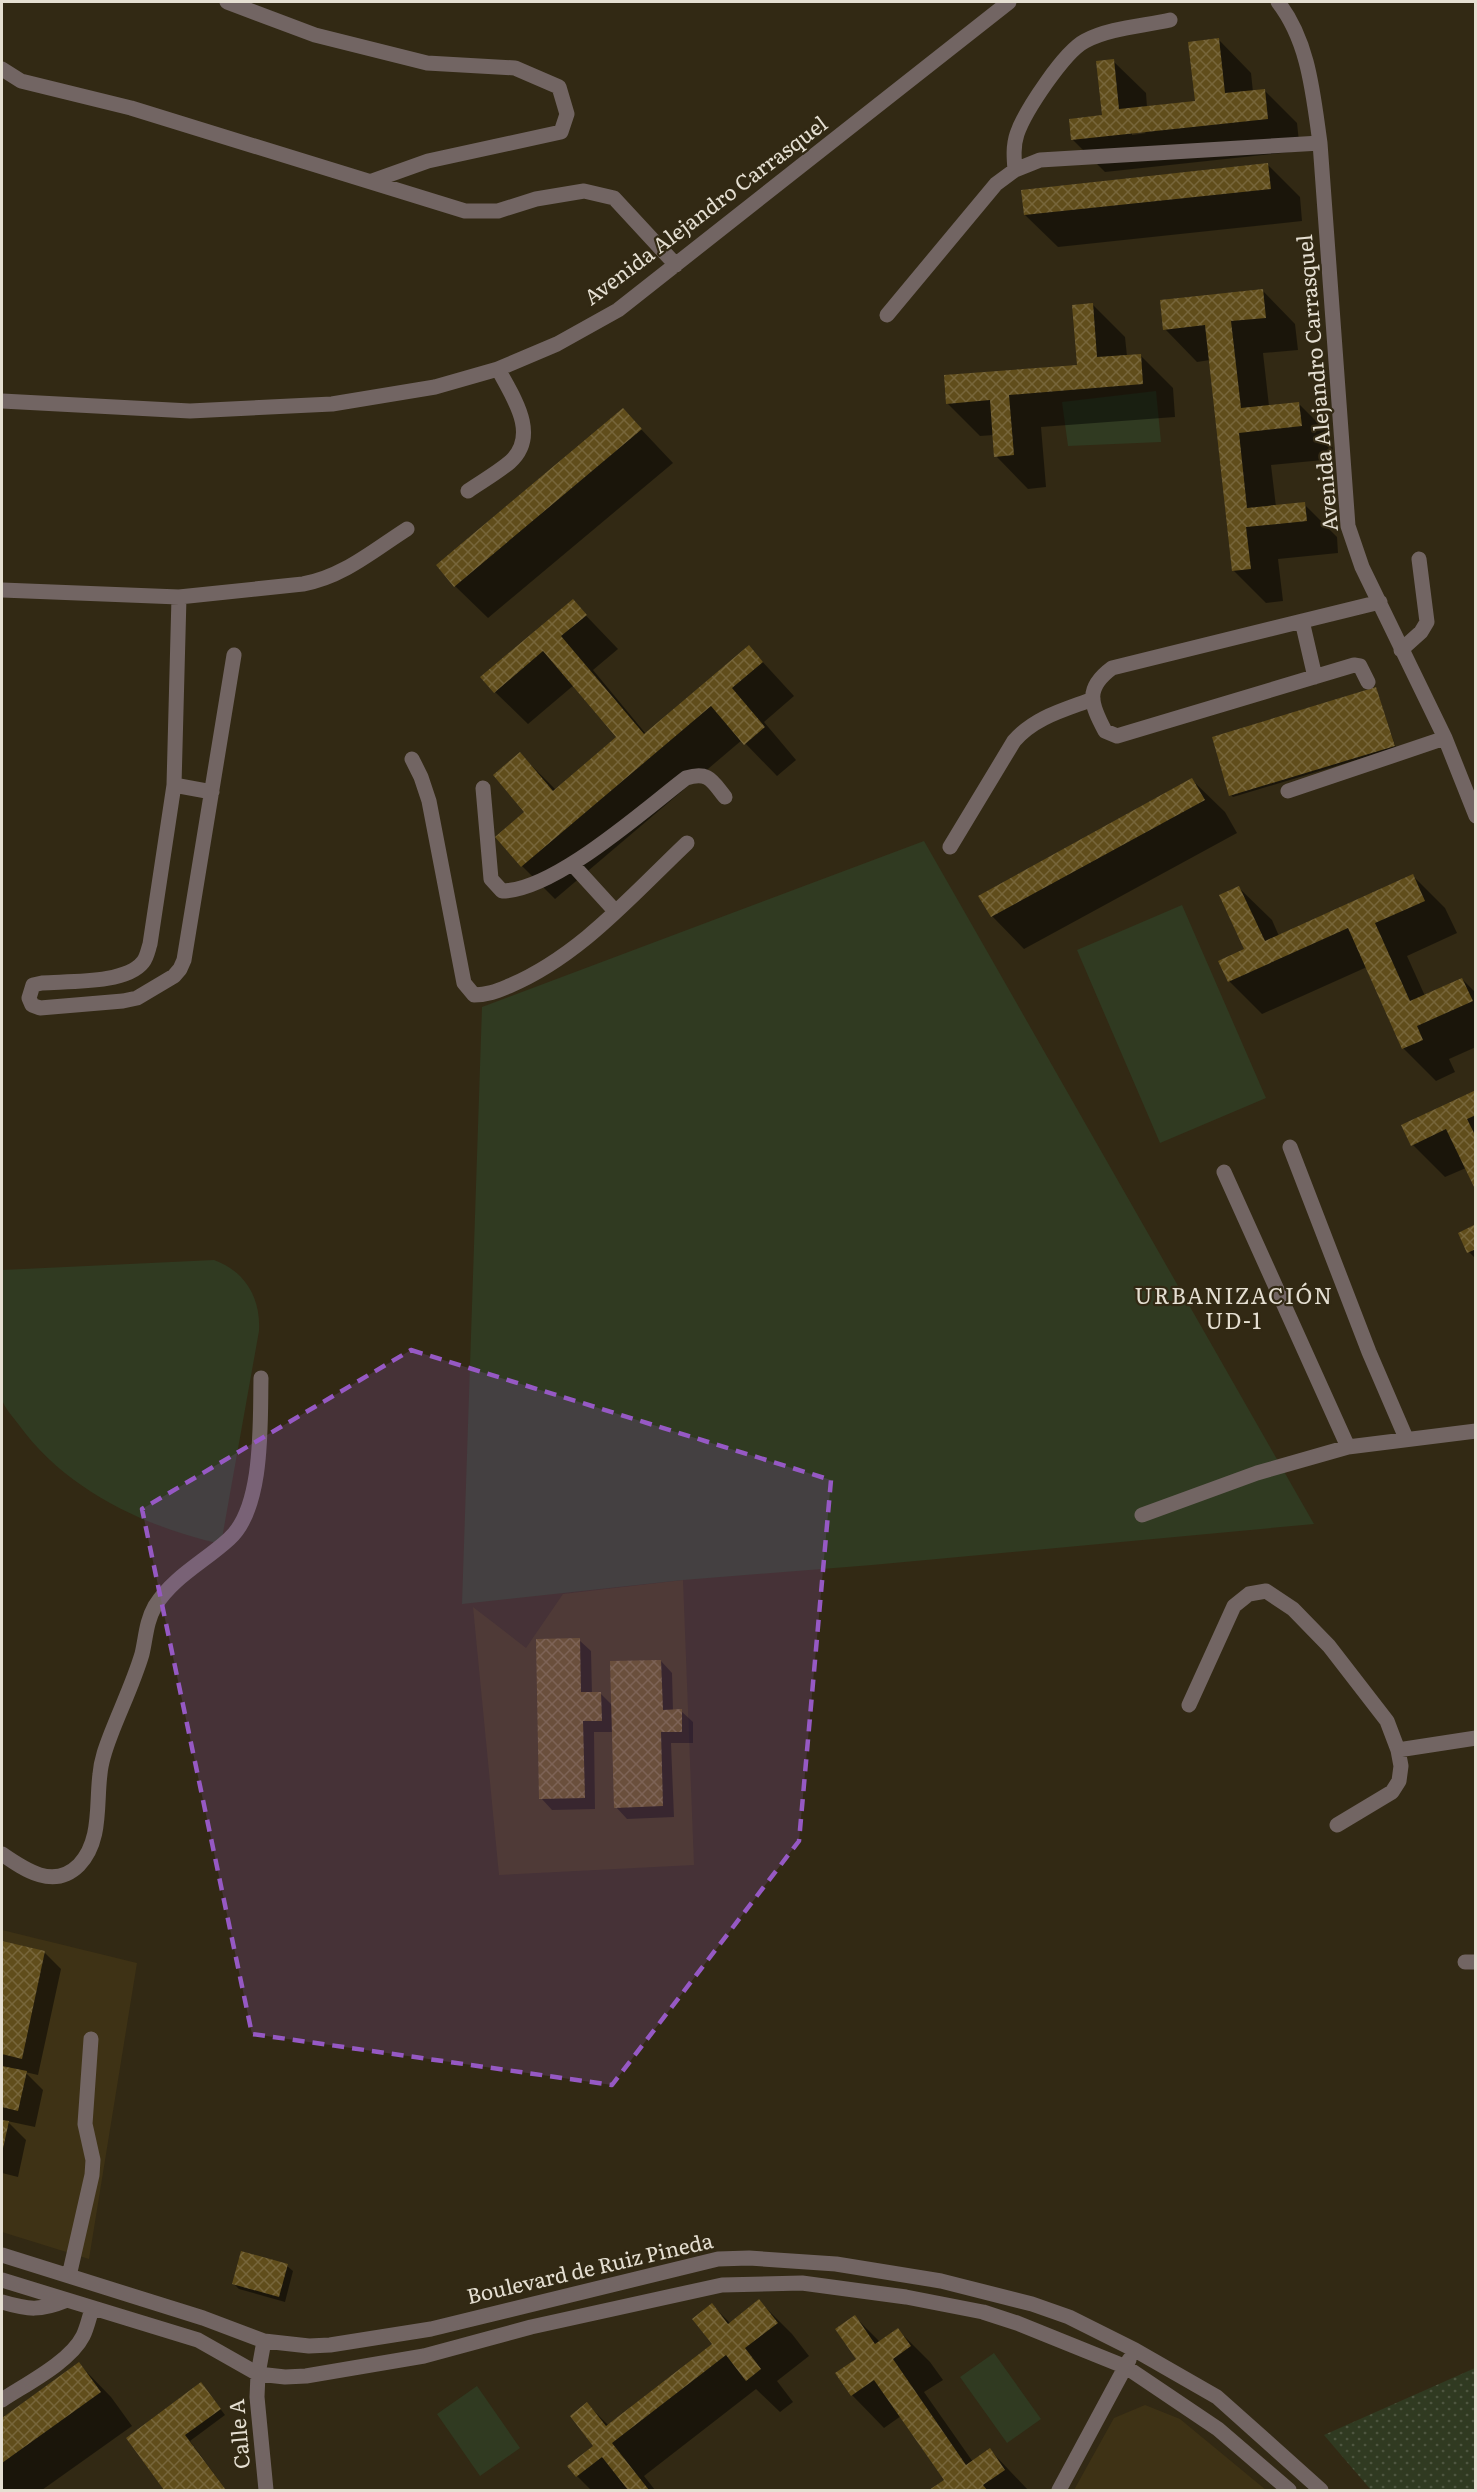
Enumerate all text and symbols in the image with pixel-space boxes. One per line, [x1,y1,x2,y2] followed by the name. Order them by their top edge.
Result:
[576,107,833,311] street label: Avenida Alejandro Carrasquel
[1287,233,1344,533] street label: Avenida Alejandro Carrasquel
[1134,1278,1334,1336] district label: URBANIZACIÓN UD-1
[463,2223,716,2310] street label: Boulevard de Ruiz Pineda
[219,2397,256,2471] street label: Calle A

